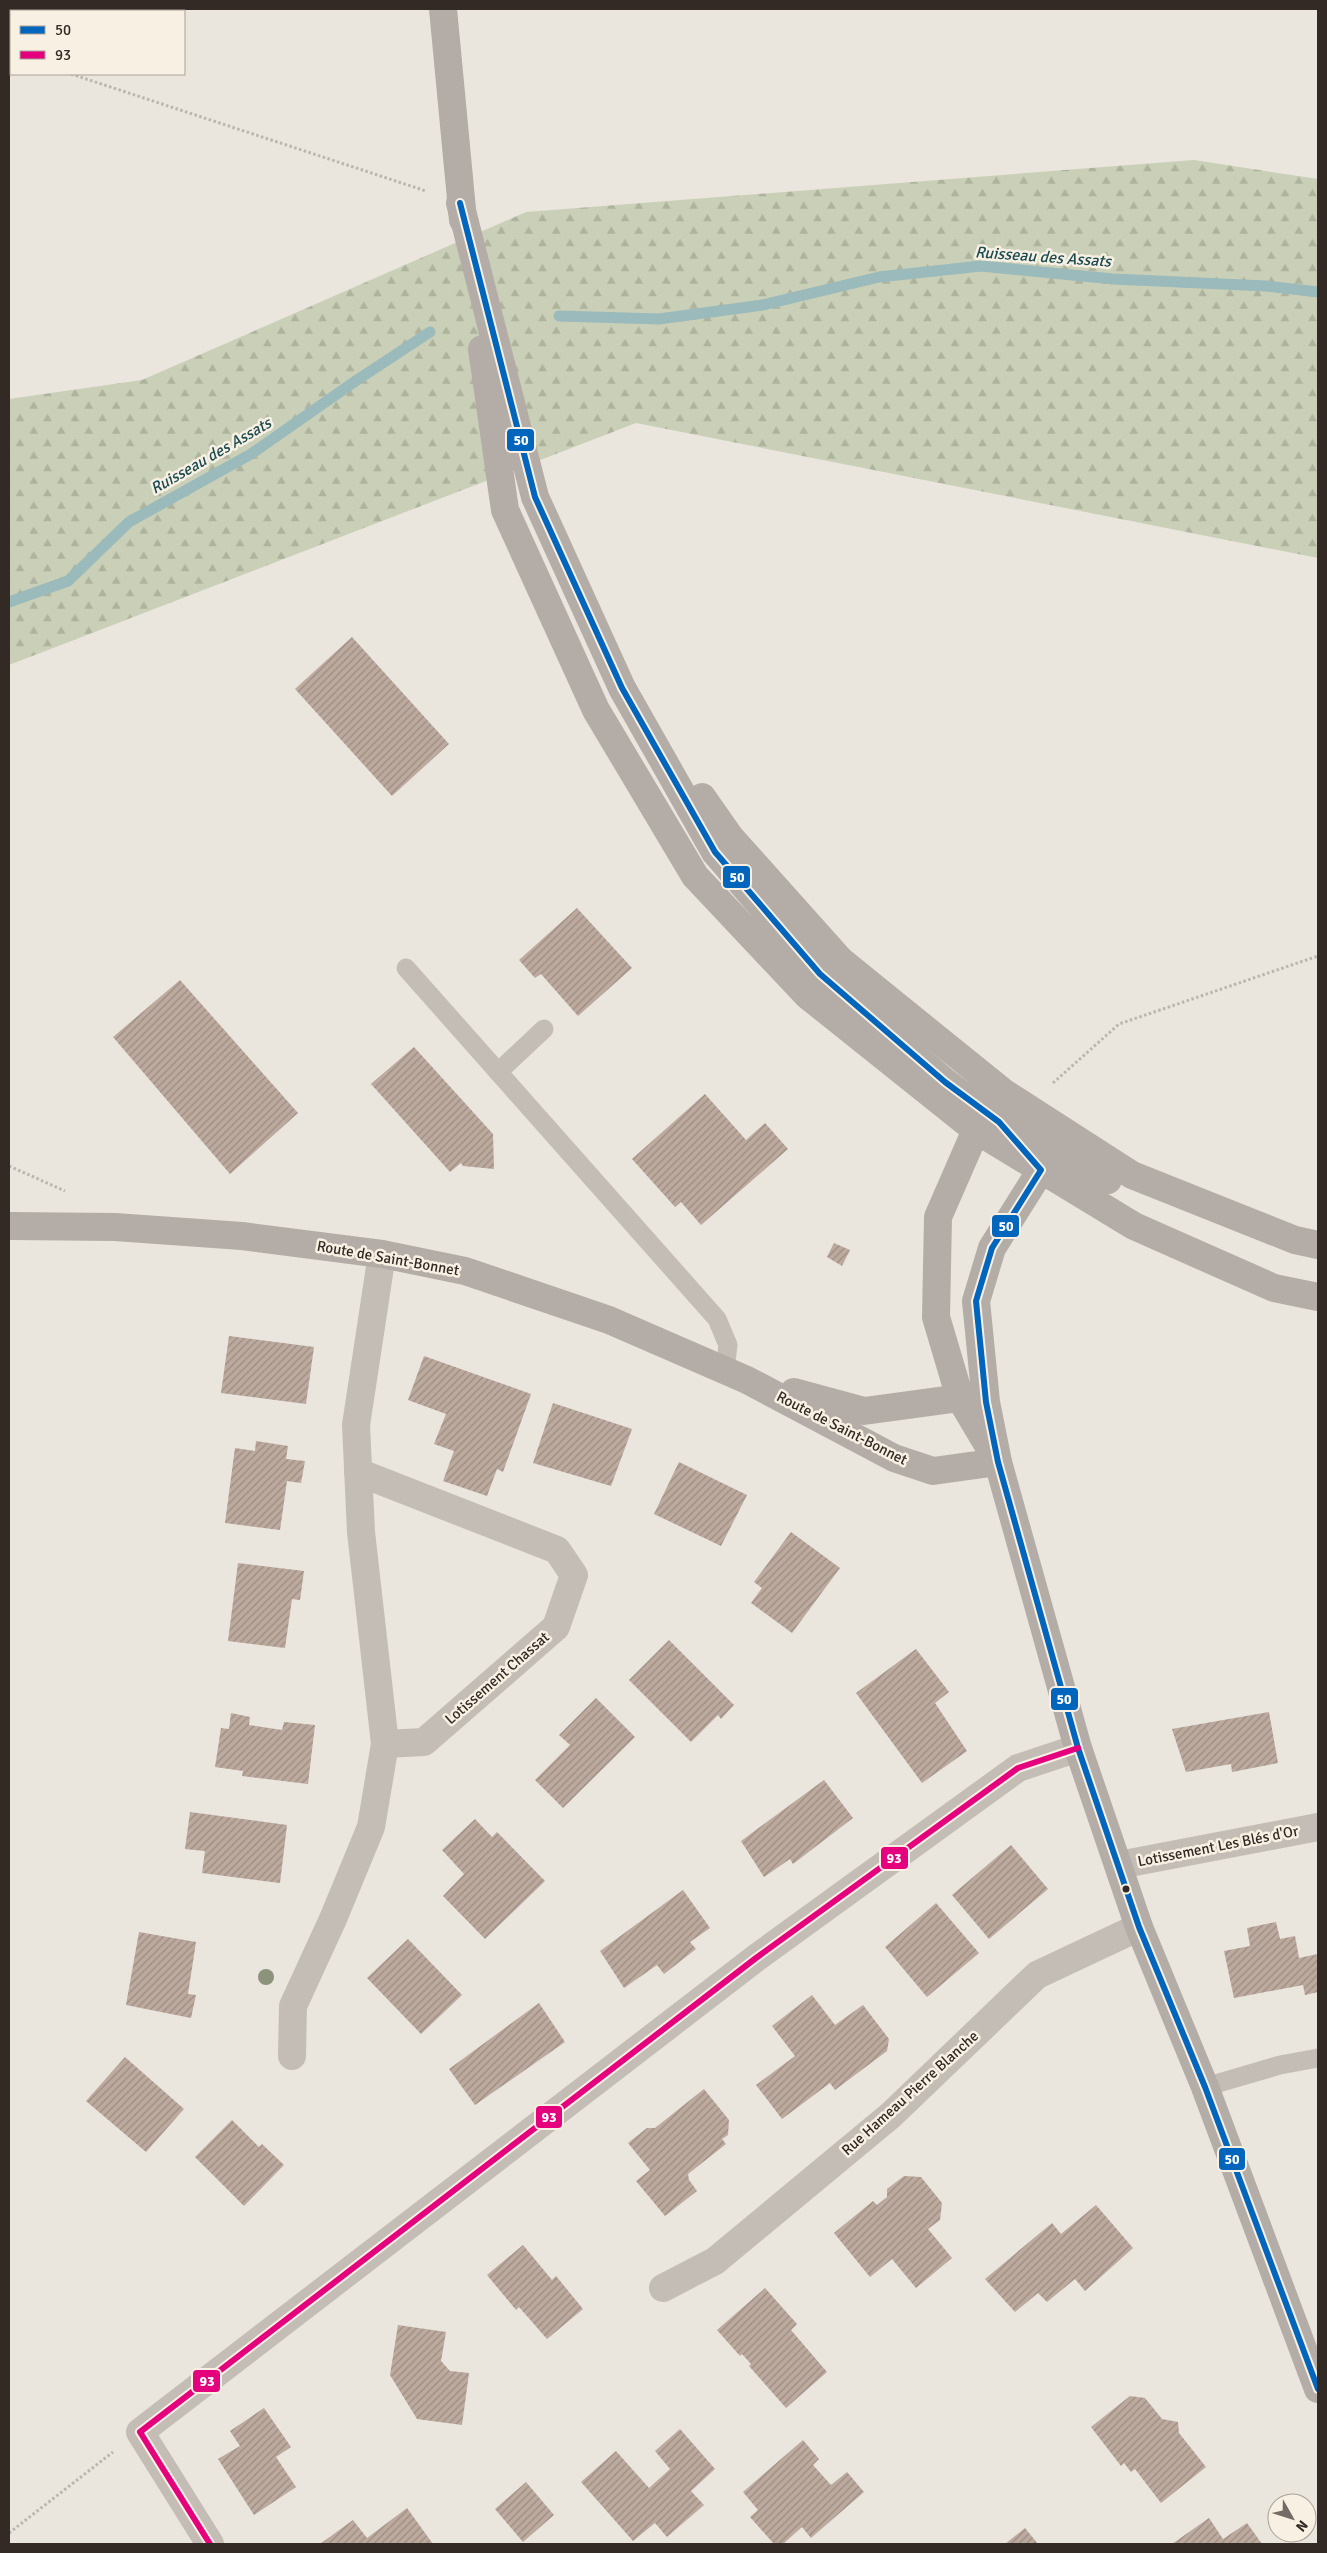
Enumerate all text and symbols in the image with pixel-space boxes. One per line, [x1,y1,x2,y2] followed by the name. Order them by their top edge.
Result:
[10,10,185,75] legend
[55,21,71,39] text: 50
[55,46,71,64] text: 93
[974,242,1114,272] water label: Ruisseau des Assats
[147,412,277,499] water label: Ruisseau des Assats
[506,428,535,452] line badge: 50
[513,432,529,449] text: 50
[722,865,751,889] line badge: 50
[729,869,745,886] text: 50
[991,1214,1020,1238] line badge: 50
[998,1218,1014,1235] text: 50
[315,1237,461,1279] street label: Route de Saint-Bonnet
[774,1387,910,1469] street label: Route de Saint-Bonnet
[441,1628,553,1728] street label: Lotissement Chassat
[1050,1687,1079,1711] line badge: 50
[1056,1691,1072,1708] text: 50
[1136,1821,1300,1870] street label: Lotissement Les Blés d'Or
[880,1846,909,1870] line badge: 93
[886,1850,902,1867] text: 93
[1121,1884,1131,1894] unlabelled marker
[838,2027,982,2159] street label: Rue Hameau Pierre Blanche
[535,2105,563,2129] line badge: 93
[541,2109,557,2126] text: 93
[1218,2147,1246,2171] line badge: 50
[1224,2151,1240,2168] text: 50
[192,2369,221,2393] line badge: 93
[199,2373,215,2390] text: 93
[1267,2493,1317,2543] north arrow
[1292,2517,1311,2535] text: N

